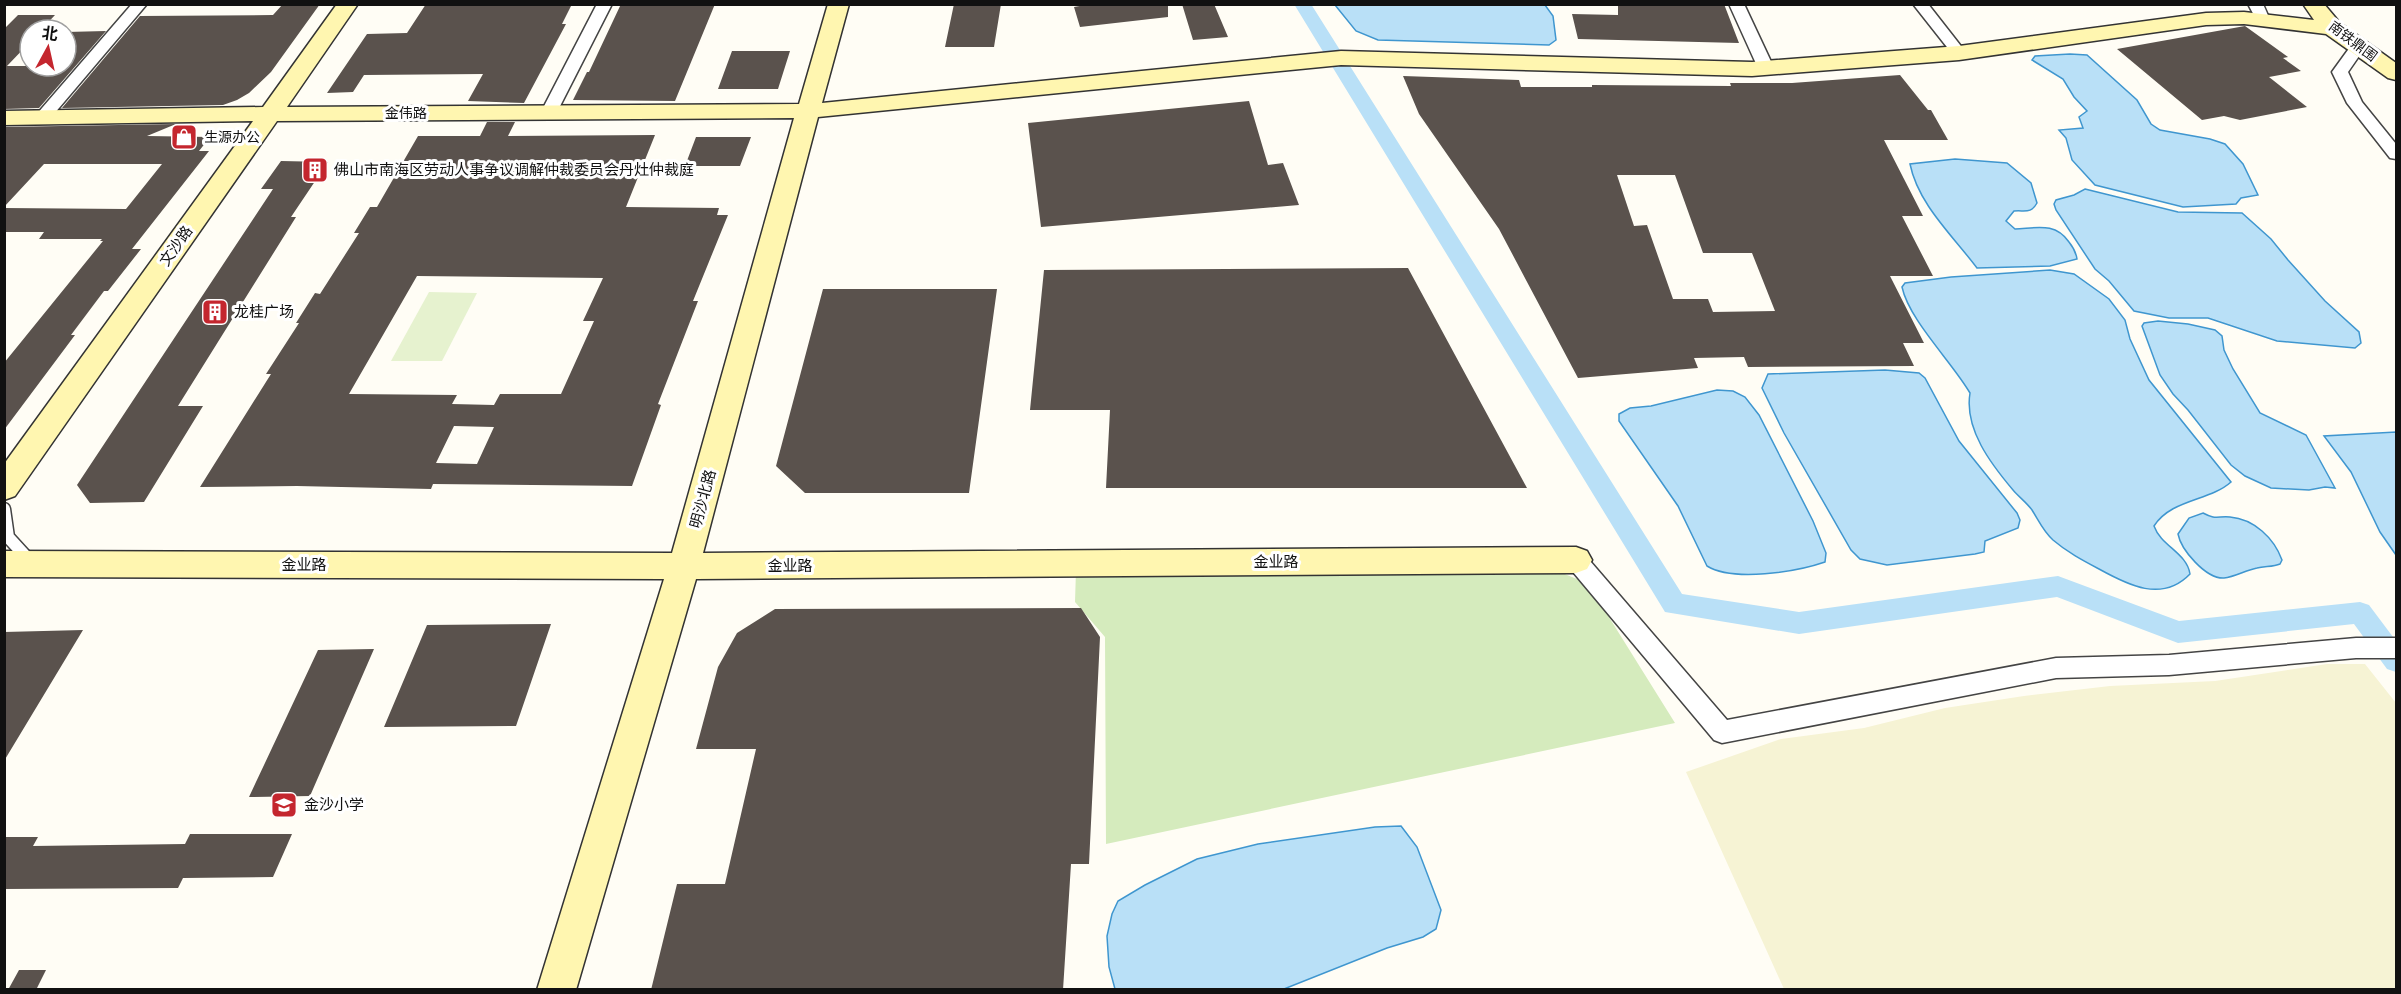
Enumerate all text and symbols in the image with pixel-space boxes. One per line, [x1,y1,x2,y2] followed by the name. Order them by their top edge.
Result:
[2325,15,2382,65] street label: 南铁鼎围
[18,18,78,78] north arrow
[41,19,60,45] text: 北
[385,102,427,122] street label: 金伟路
[169,122,199,152] shop icon: 生源办公
[204,126,260,146] place label: 生源办公
[300,155,330,185] building icon: 佛山市南海区劳动人事争议调解仲裁委员会丹灶仲裁庭
[334,158,694,179] place label: 佛山市南海区劳动人事争议调解仲裁委员会丹灶仲裁庭
[153,221,196,270] street label: 文沙路
[200,297,230,327] building icon: 龙桂广场
[234,300,294,321] place label: 龙桂广场
[684,467,719,530] street label: 明沙北路
[1253,550,1299,571] street label: 金业路
[281,553,327,574] street label: 金业路
[767,554,813,575] street label: 金业路
[269,790,299,820] school or university icon: 金沙小学
[304,793,364,814] place label: 金沙小学

